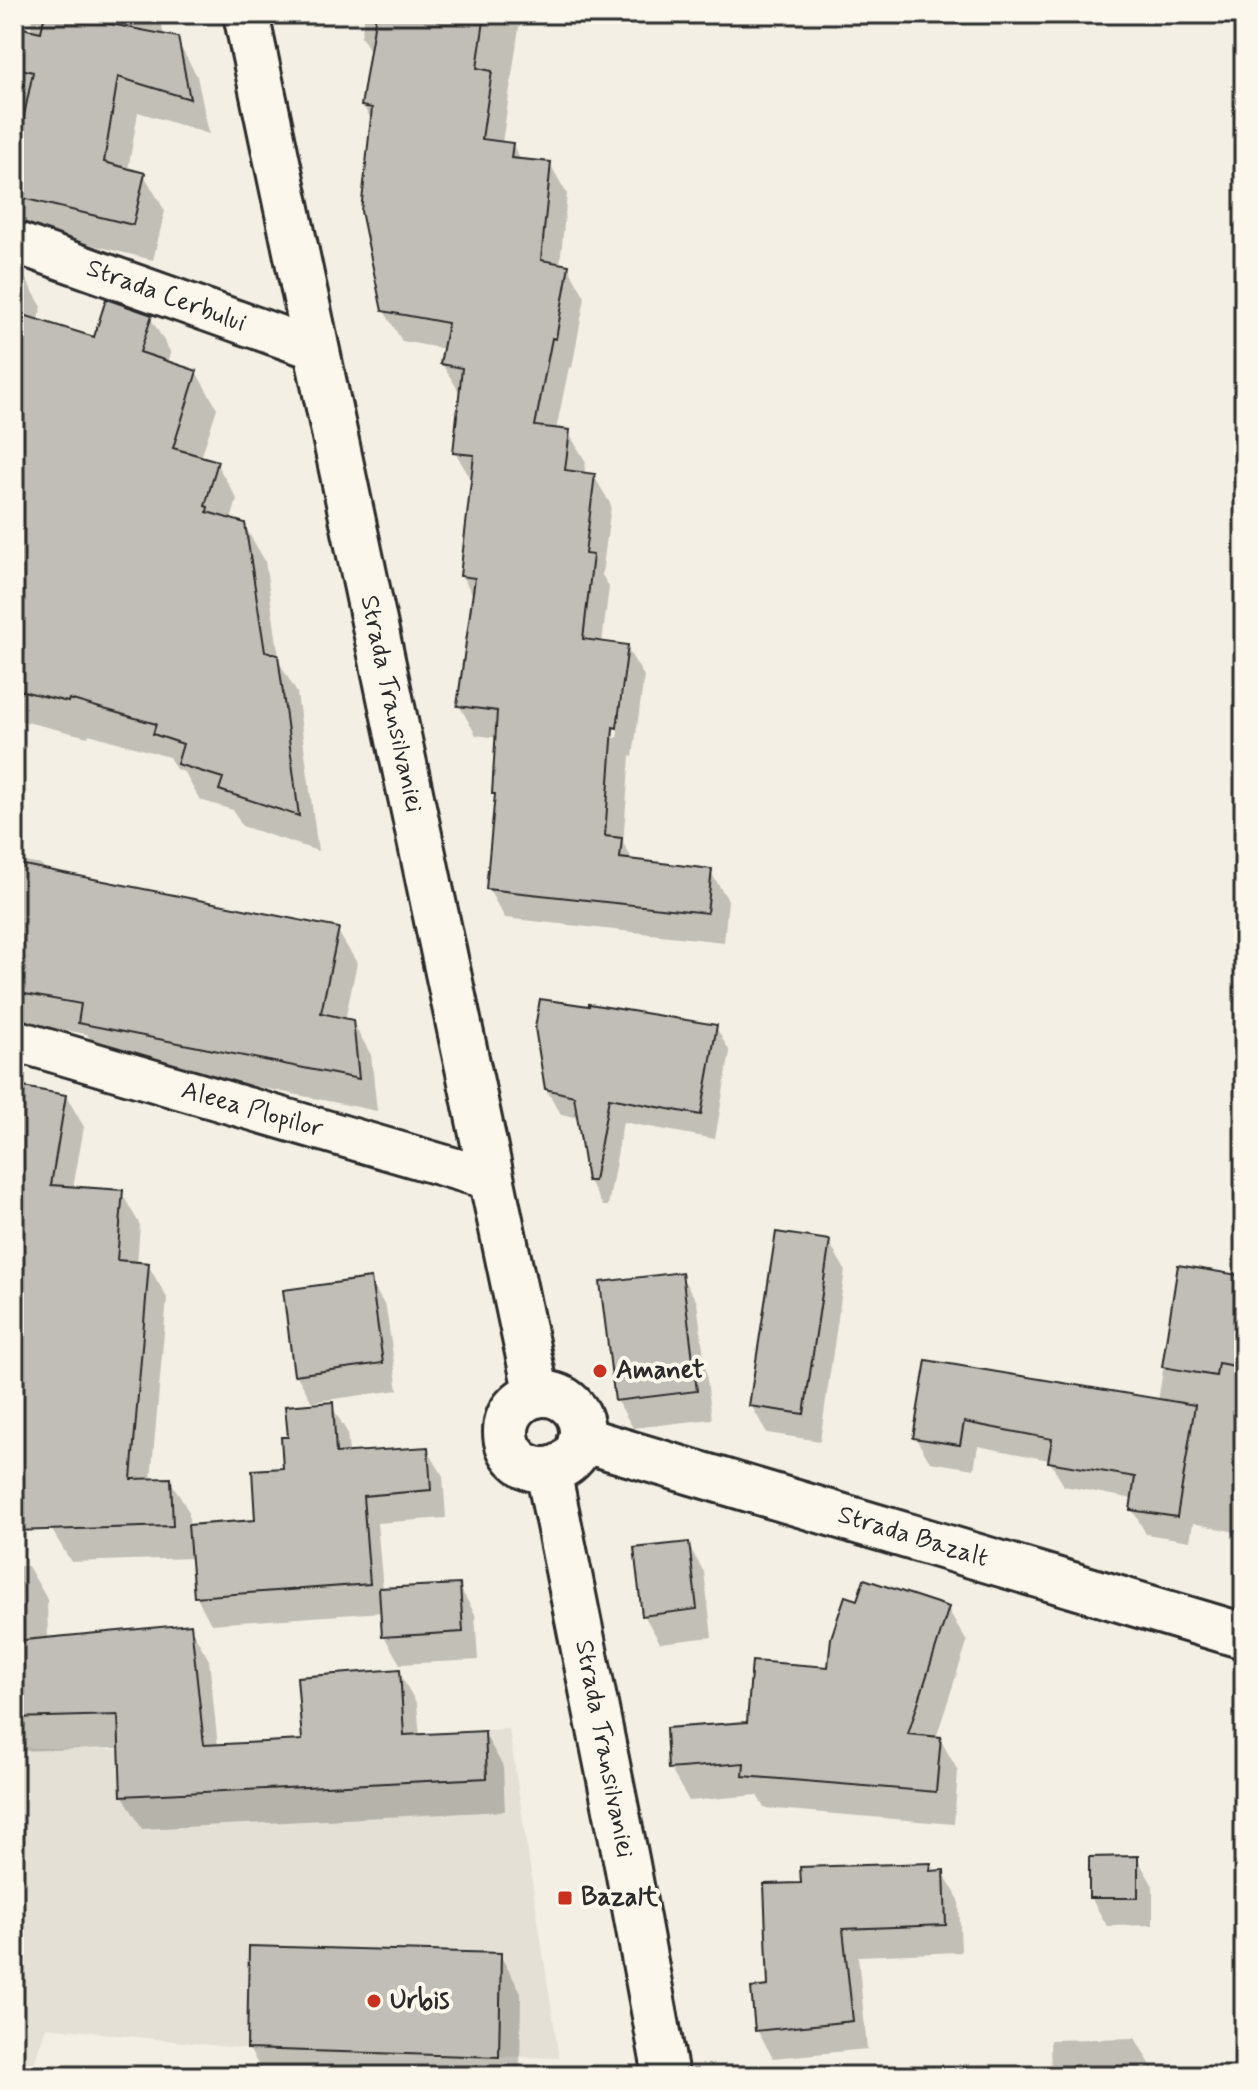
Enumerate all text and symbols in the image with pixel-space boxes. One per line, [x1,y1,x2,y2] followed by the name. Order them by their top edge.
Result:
[81,251,251,341] street label: Strada Cerbului
[351,592,431,816] street label: Strada Transilvaniei
[177,1074,327,1146] street label: Aleea Plopilor
[616,1354,704,1388] place label: Amanet
[591,1362,609,1380] marker: Amanet
[834,1498,992,1576] street label: Strada Bazalt
[566,1637,642,1861] street label: Strada Transilvaniei
[581,1881,659,1915] place label: Bazalt
[556,1889,574,1907] marker: Bazalt
[390,1984,450,2018] place label: Urbis
[365,1992,383,2010] marker: Urbis

